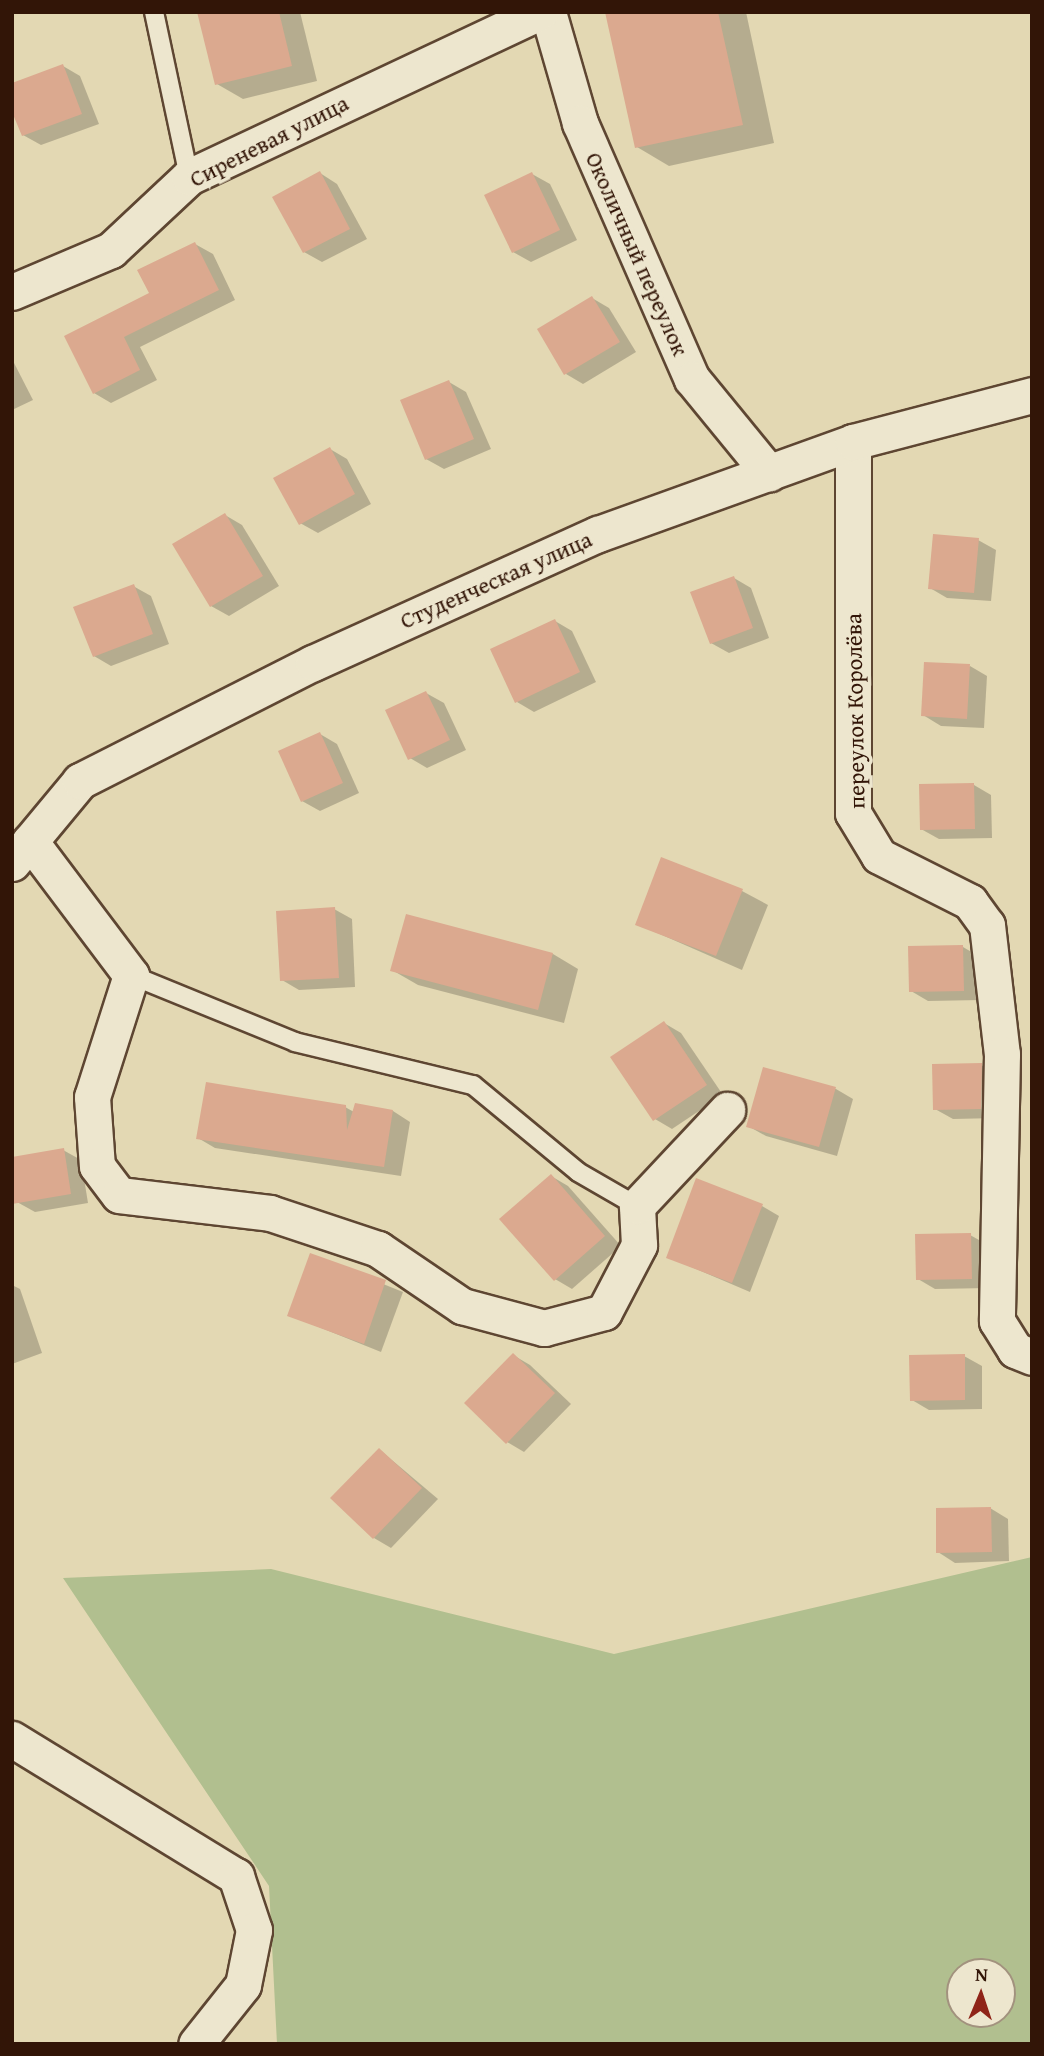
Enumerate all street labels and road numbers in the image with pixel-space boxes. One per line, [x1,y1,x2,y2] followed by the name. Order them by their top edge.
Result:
[185,89,353,193] street label: Сиреневая улица
[580,148,694,360] street label: Околичный переулок
[396,525,596,635] street label: Студенческая улица
[839,613,871,809] street label: переулок Королёва

